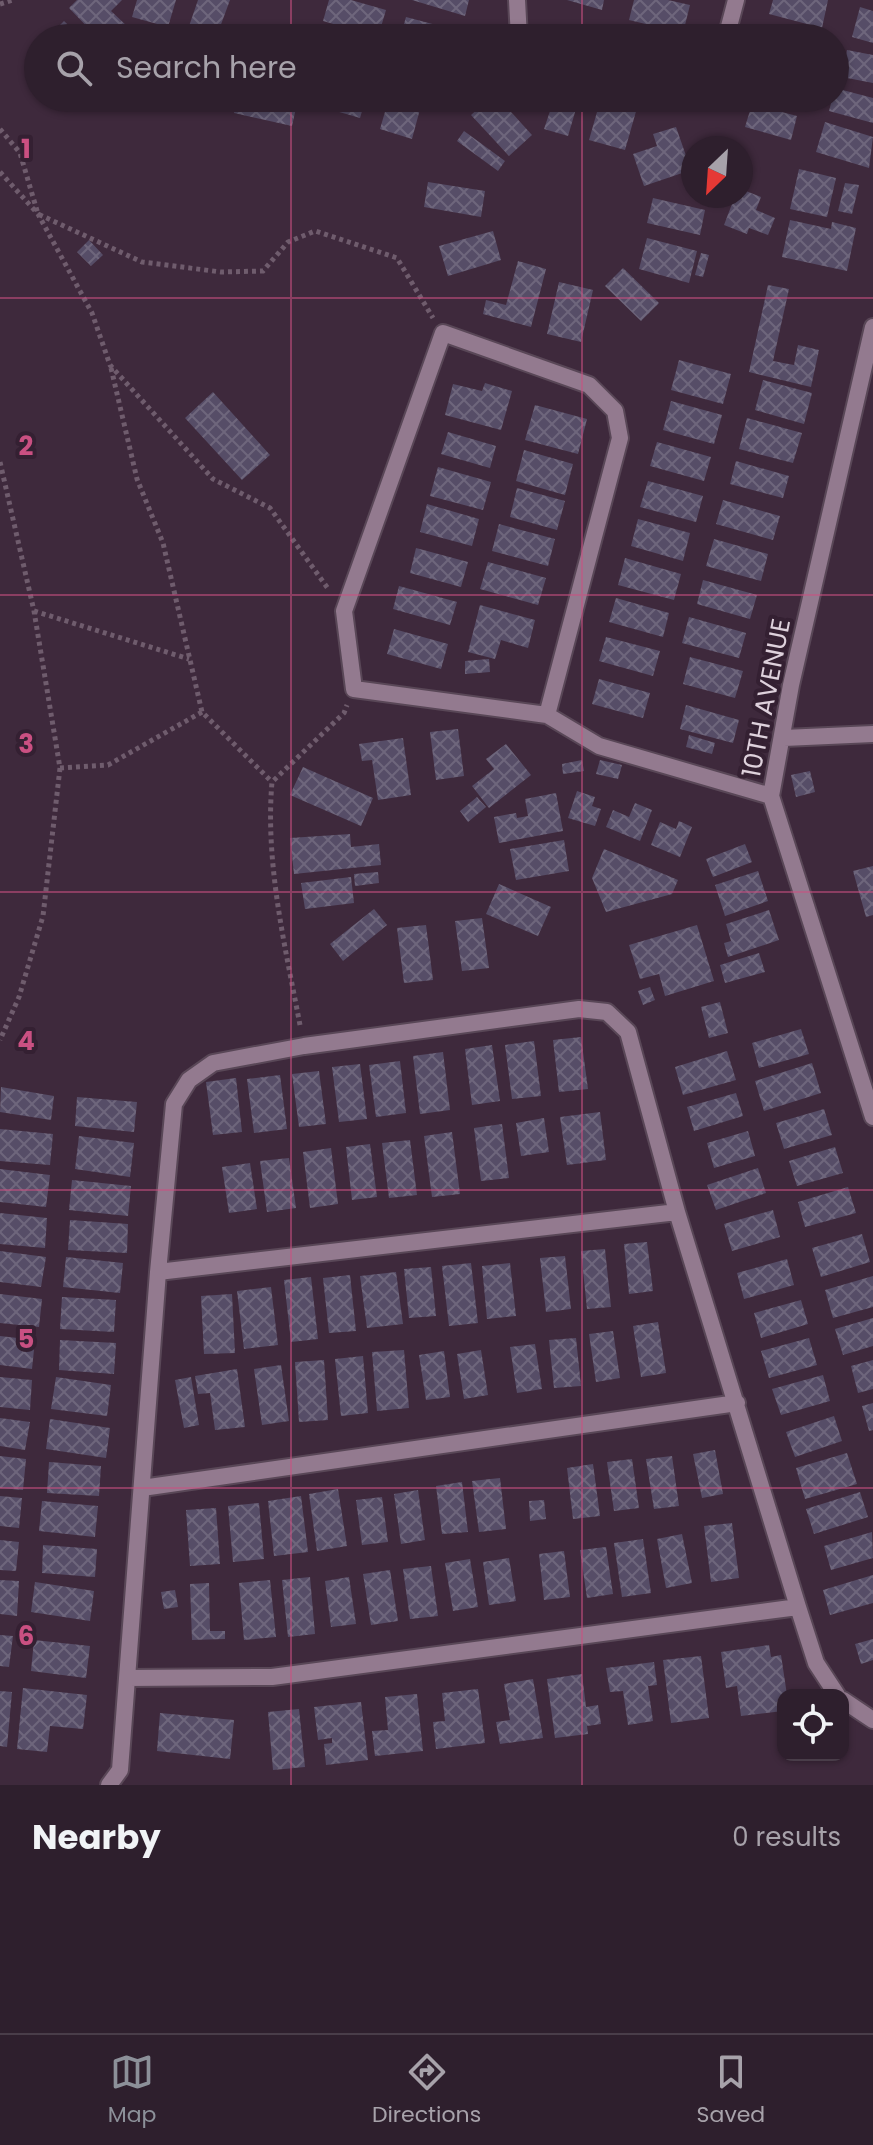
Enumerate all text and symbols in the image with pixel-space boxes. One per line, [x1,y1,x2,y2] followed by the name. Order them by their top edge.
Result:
[24,24,849,112] search box
[52,46,96,90] icon: search
[116,46,297,89] text: Search here
[21,131,31,167] text: 1
[681,136,753,208] north arrow
[19,428,34,464] text: 2
[733,615,799,781] street label: 10TH AVENUE
[18,726,34,762] text: 3
[17,1023,35,1059] text: 4
[18,1321,34,1357] text: 5
[18,1618,34,1654] text: 6
[777,1689,849,1761] map controls
[777,1689,849,1761] button: locate
[32,1813,161,1861] text: Nearby
[732,1819,841,1855] text: 0 results
[108,2050,156,2131] tab: Map
[372,2050,481,2131] tab: Directions
[697,2050,765,2131] tab: Saved

